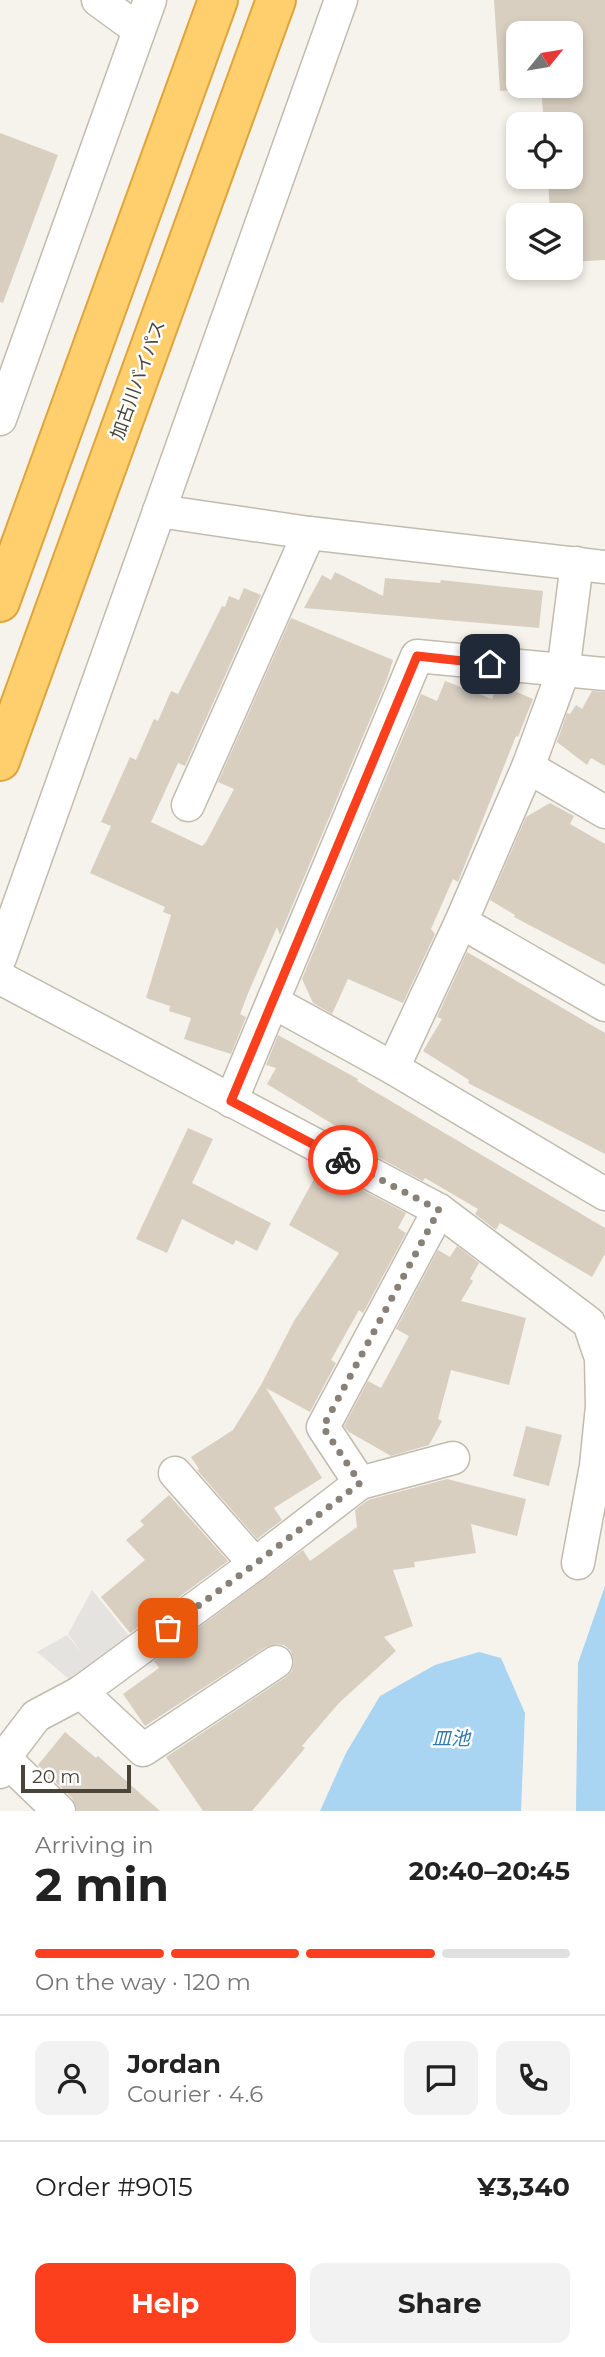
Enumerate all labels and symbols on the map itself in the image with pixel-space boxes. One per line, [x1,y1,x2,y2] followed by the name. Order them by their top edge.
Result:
[506,21,583,98] north arrow
[106,317,170,443] street label: 加古川バイパス
[460,634,520,694] pin
[308,1125,378,1195] courier
[138,1598,198,1658] pin
[432,1727,472,1750] water label: 皿池
[21,1762,131,1794] scale bar

